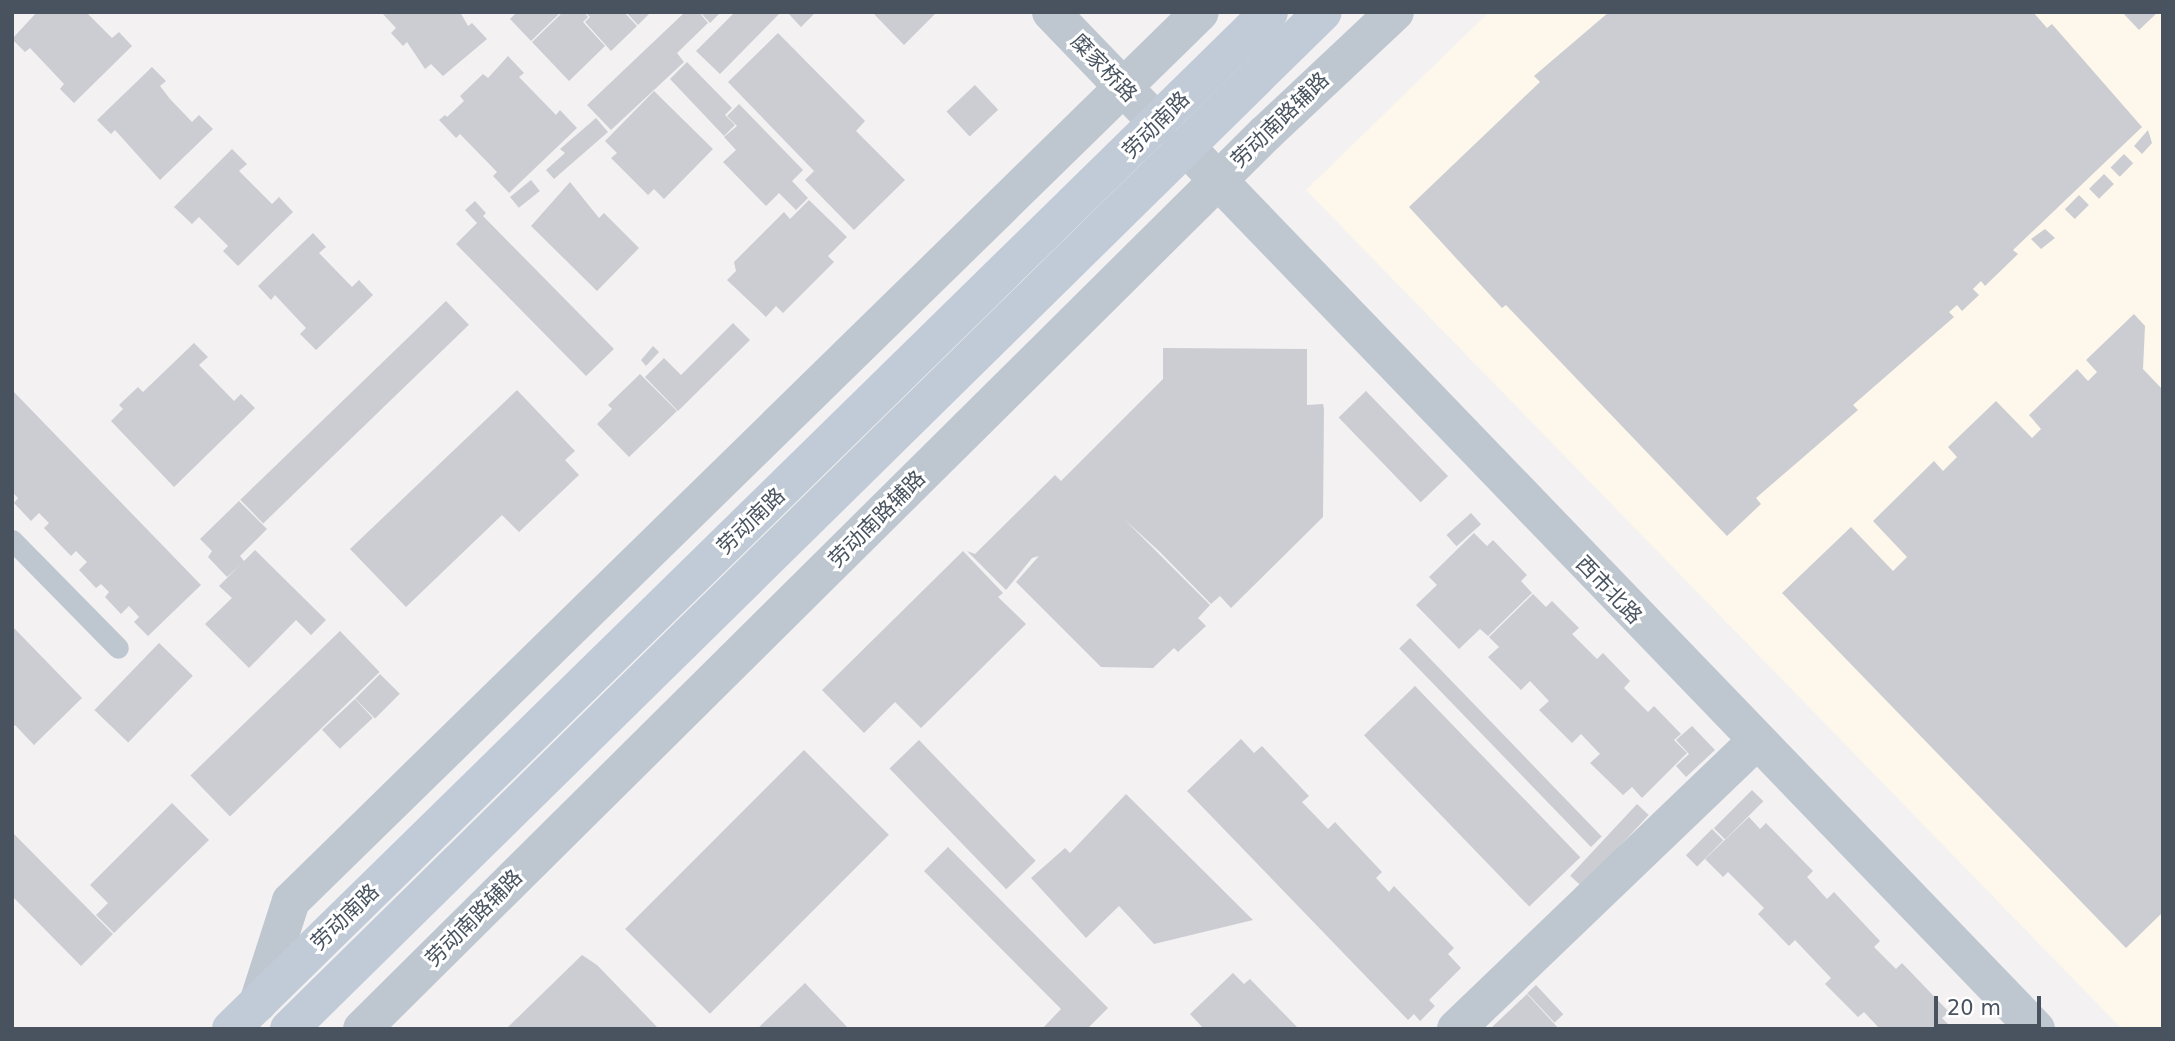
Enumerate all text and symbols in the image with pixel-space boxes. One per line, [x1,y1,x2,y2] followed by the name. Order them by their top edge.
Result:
[1066,29,1142,107] street label: 糜家桥路
[1226,67,1334,173] street label: 劳动南路辅路
[1117,86,1195,164] street label: 劳动南路
[824,466,930,572] street label: 劳动南路辅路
[712,483,790,559] street label: 劳动南路
[1571,551,1647,629] street label: 西市北路
[421,865,527,971] street label: 劳动南路辅路
[306,879,384,955] street label: 劳动南路
[1937,982,2044,1026] scale bar
[1947,996,2001,1020] text: 20 m

